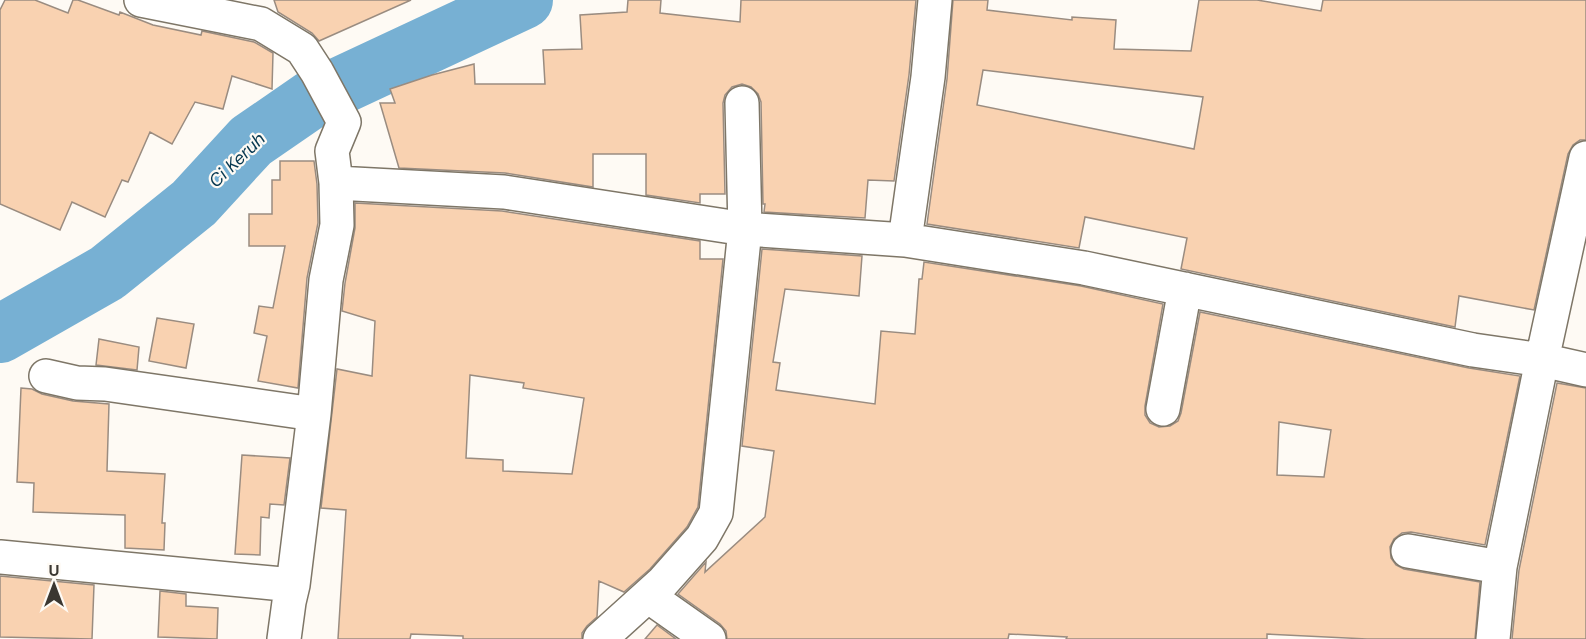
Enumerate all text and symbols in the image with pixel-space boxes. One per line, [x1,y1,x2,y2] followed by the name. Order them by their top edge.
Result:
[204,127,270,193] water label: Ci Keruh
[24,555,84,615] north arrow
[49,560,59,581] text: U

